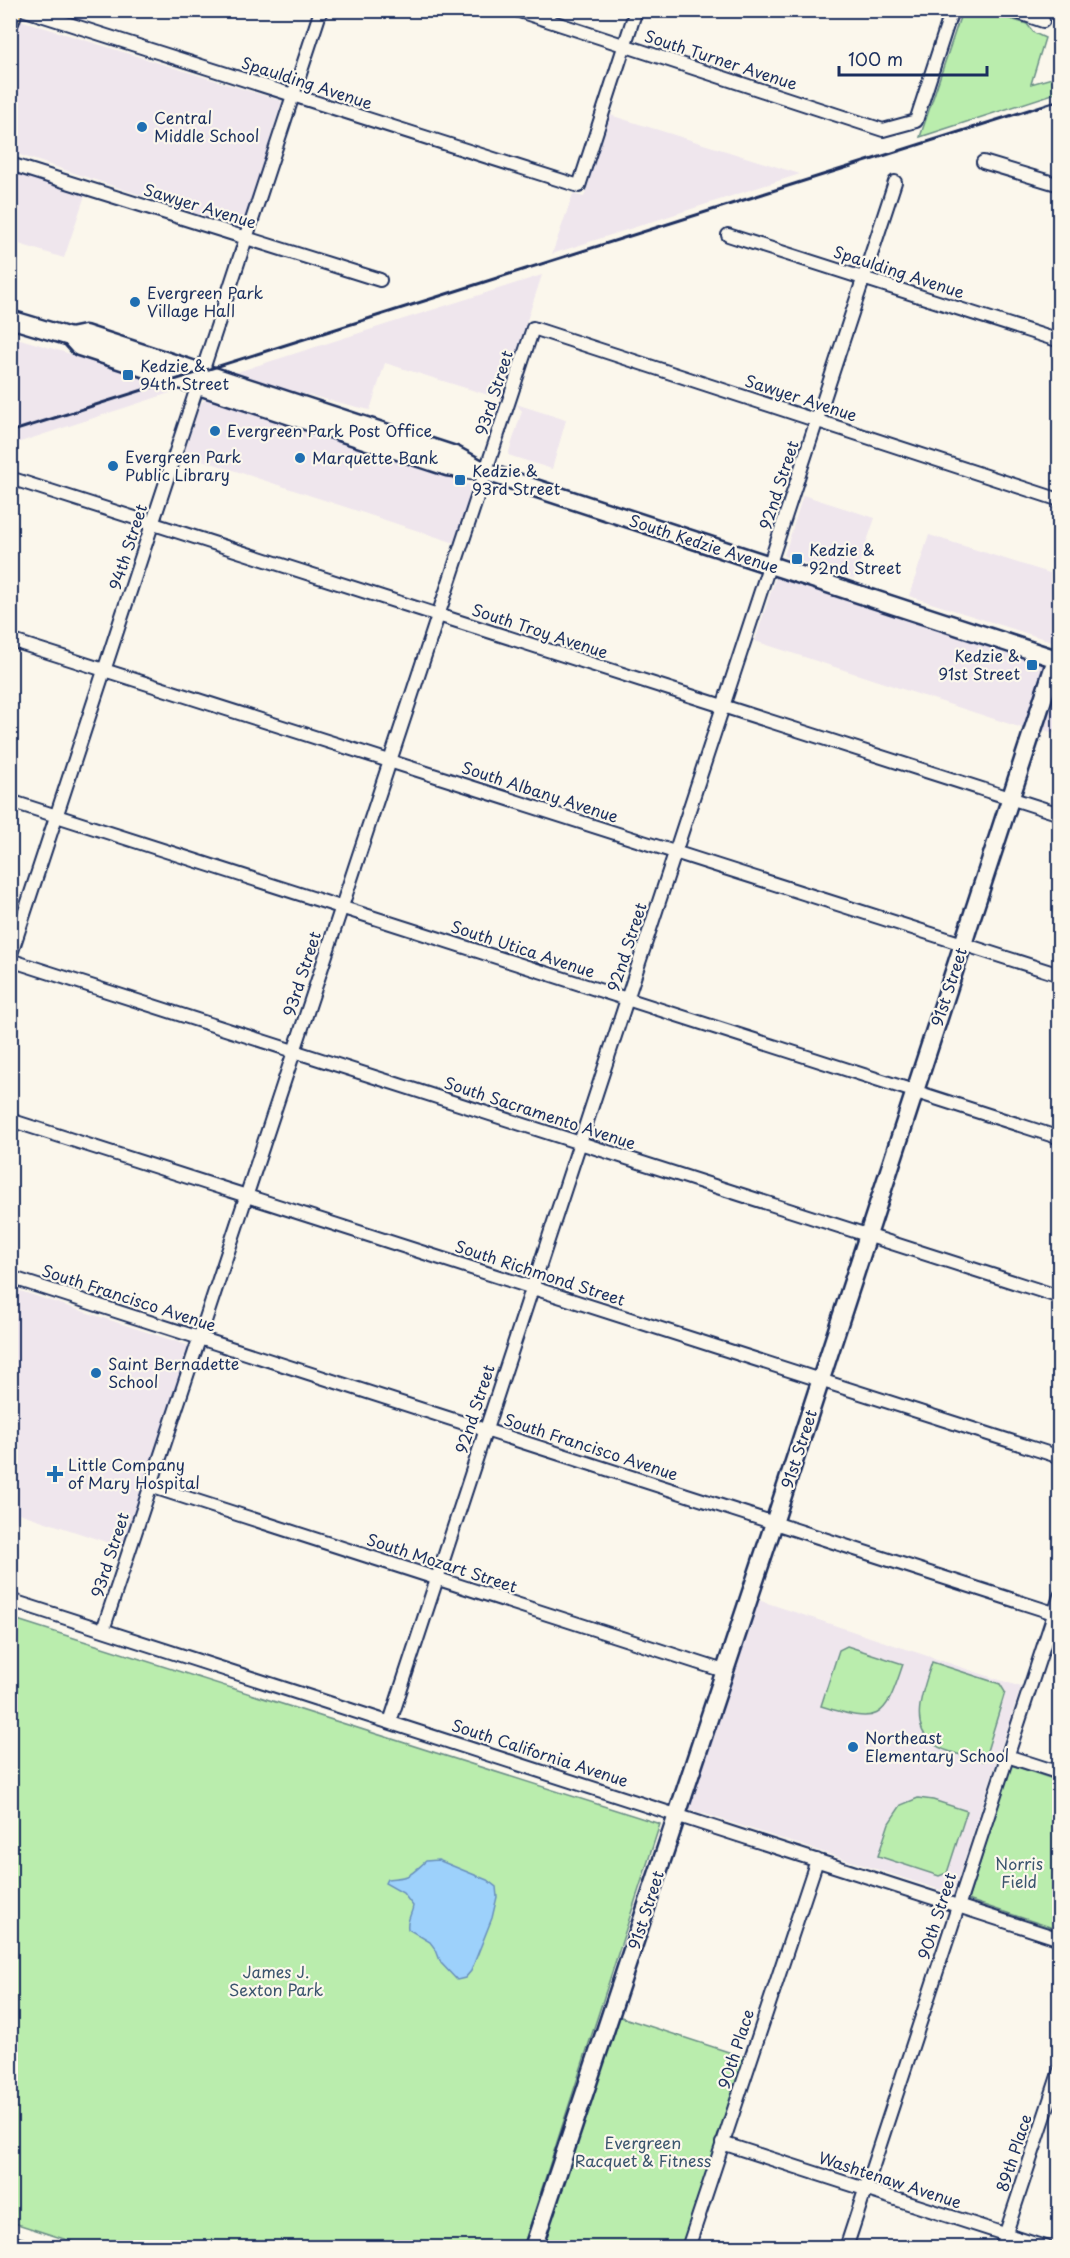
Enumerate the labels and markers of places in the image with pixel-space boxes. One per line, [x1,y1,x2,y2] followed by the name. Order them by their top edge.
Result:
[154,105,259,147] place label: Central Middle School
[135,120,149,134] marker: Central Middle School
[147,280,264,322] place label: Evergreen Park Village Hall
[128,295,142,309] marker: Evergreen Park Village Hall
[140,353,230,395] place label: Kedzie & 94th Street
[121,368,135,382] marker: Kedzie & 94th Street
[227,418,432,442] place label: Evergreen Park Post Office
[208,424,222,438] marker: Evergreen Park Post Office
[125,444,242,486] place label: Evergreen Park Public Library
[312,445,438,469] place label: Marquette Bank
[293,451,307,465] marker: Marquette Bank
[472,458,561,500] place label: Kedzie & 93rd Street
[106,459,120,473] marker: Evergreen Park Public Library
[453,473,467,487] marker: Kedzie & 93rd Street
[809,537,902,579] place label: Kedzie & 92nd Street
[790,552,804,566] marker: Kedzie & 92nd Street
[938,643,1020,685] place label: Kedzie & 91st Street
[1025,658,1039,672] marker: Kedzie & 91st Street
[108,1351,239,1393] place label: Saint Bernadette School
[89,1366,103,1380] marker: Saint Bernadette School
[68,1452,200,1494] place label: Little Company of Mary Hospital
[46,1465,64,1483] marker: Little Company of Mary Hospital
[865,1725,1009,1767] place label: Northeast Elementary School
[846,1740,860,1754] marker: Northeast Elementary School

